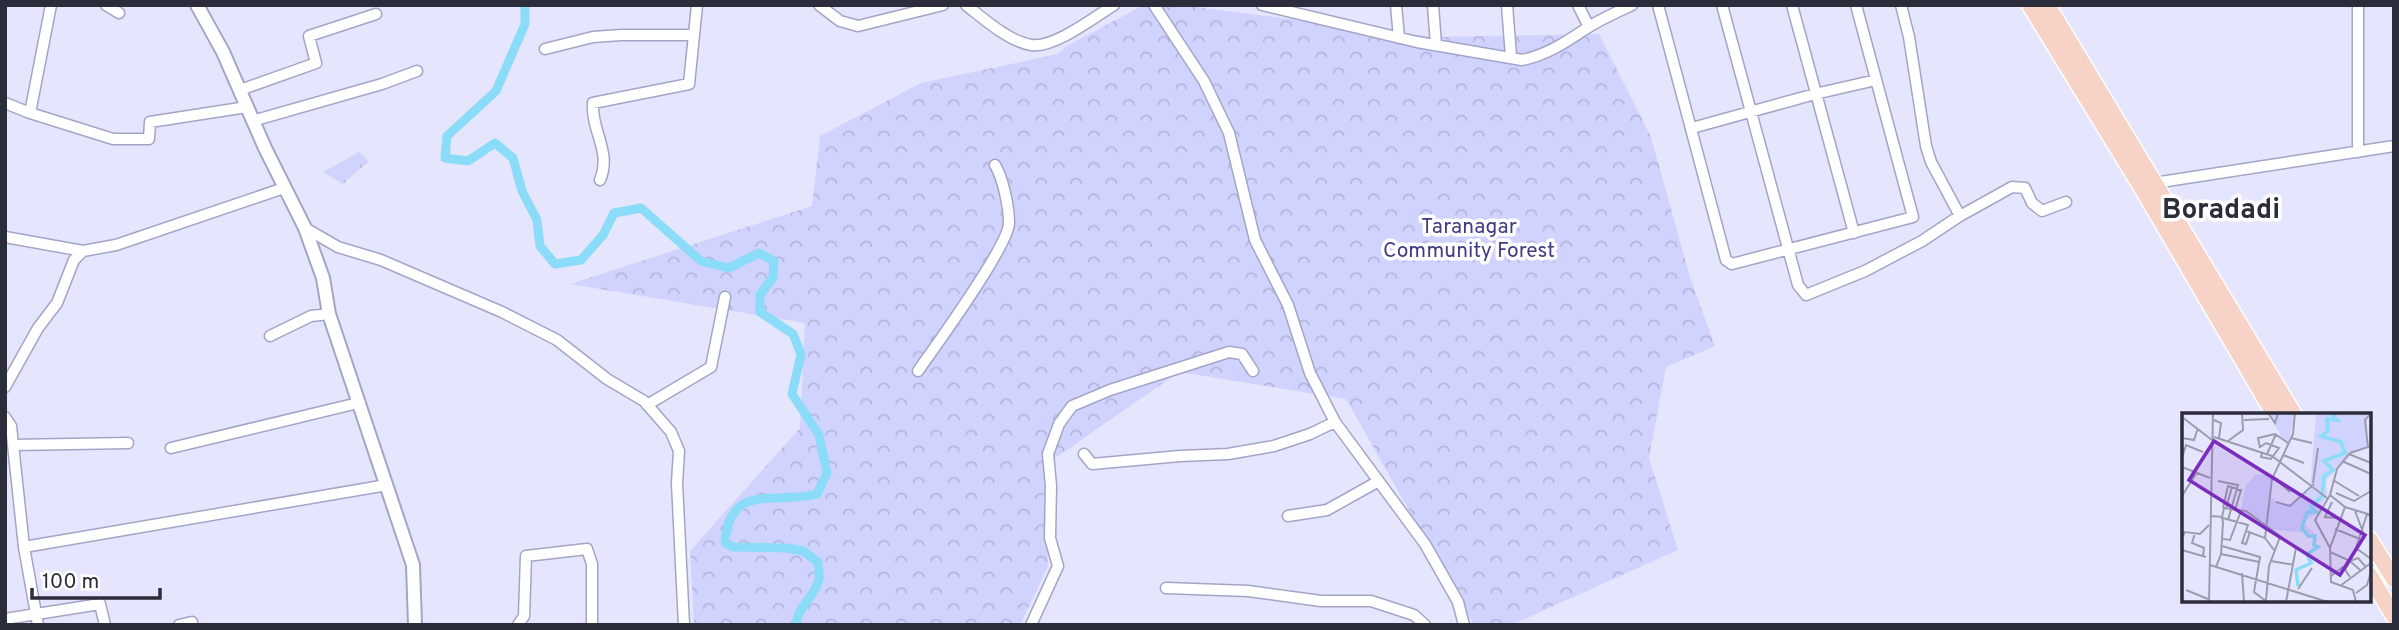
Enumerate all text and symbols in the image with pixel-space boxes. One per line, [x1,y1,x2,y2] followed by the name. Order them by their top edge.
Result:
[2162,193,2280,229] district label: Boradadi
[1383,214,1555,265] park label: Taranagar Community Forest
[2182,413,2371,602] inset map
[32,556,159,600] scale bar
[42,569,99,596] text: 100 m

